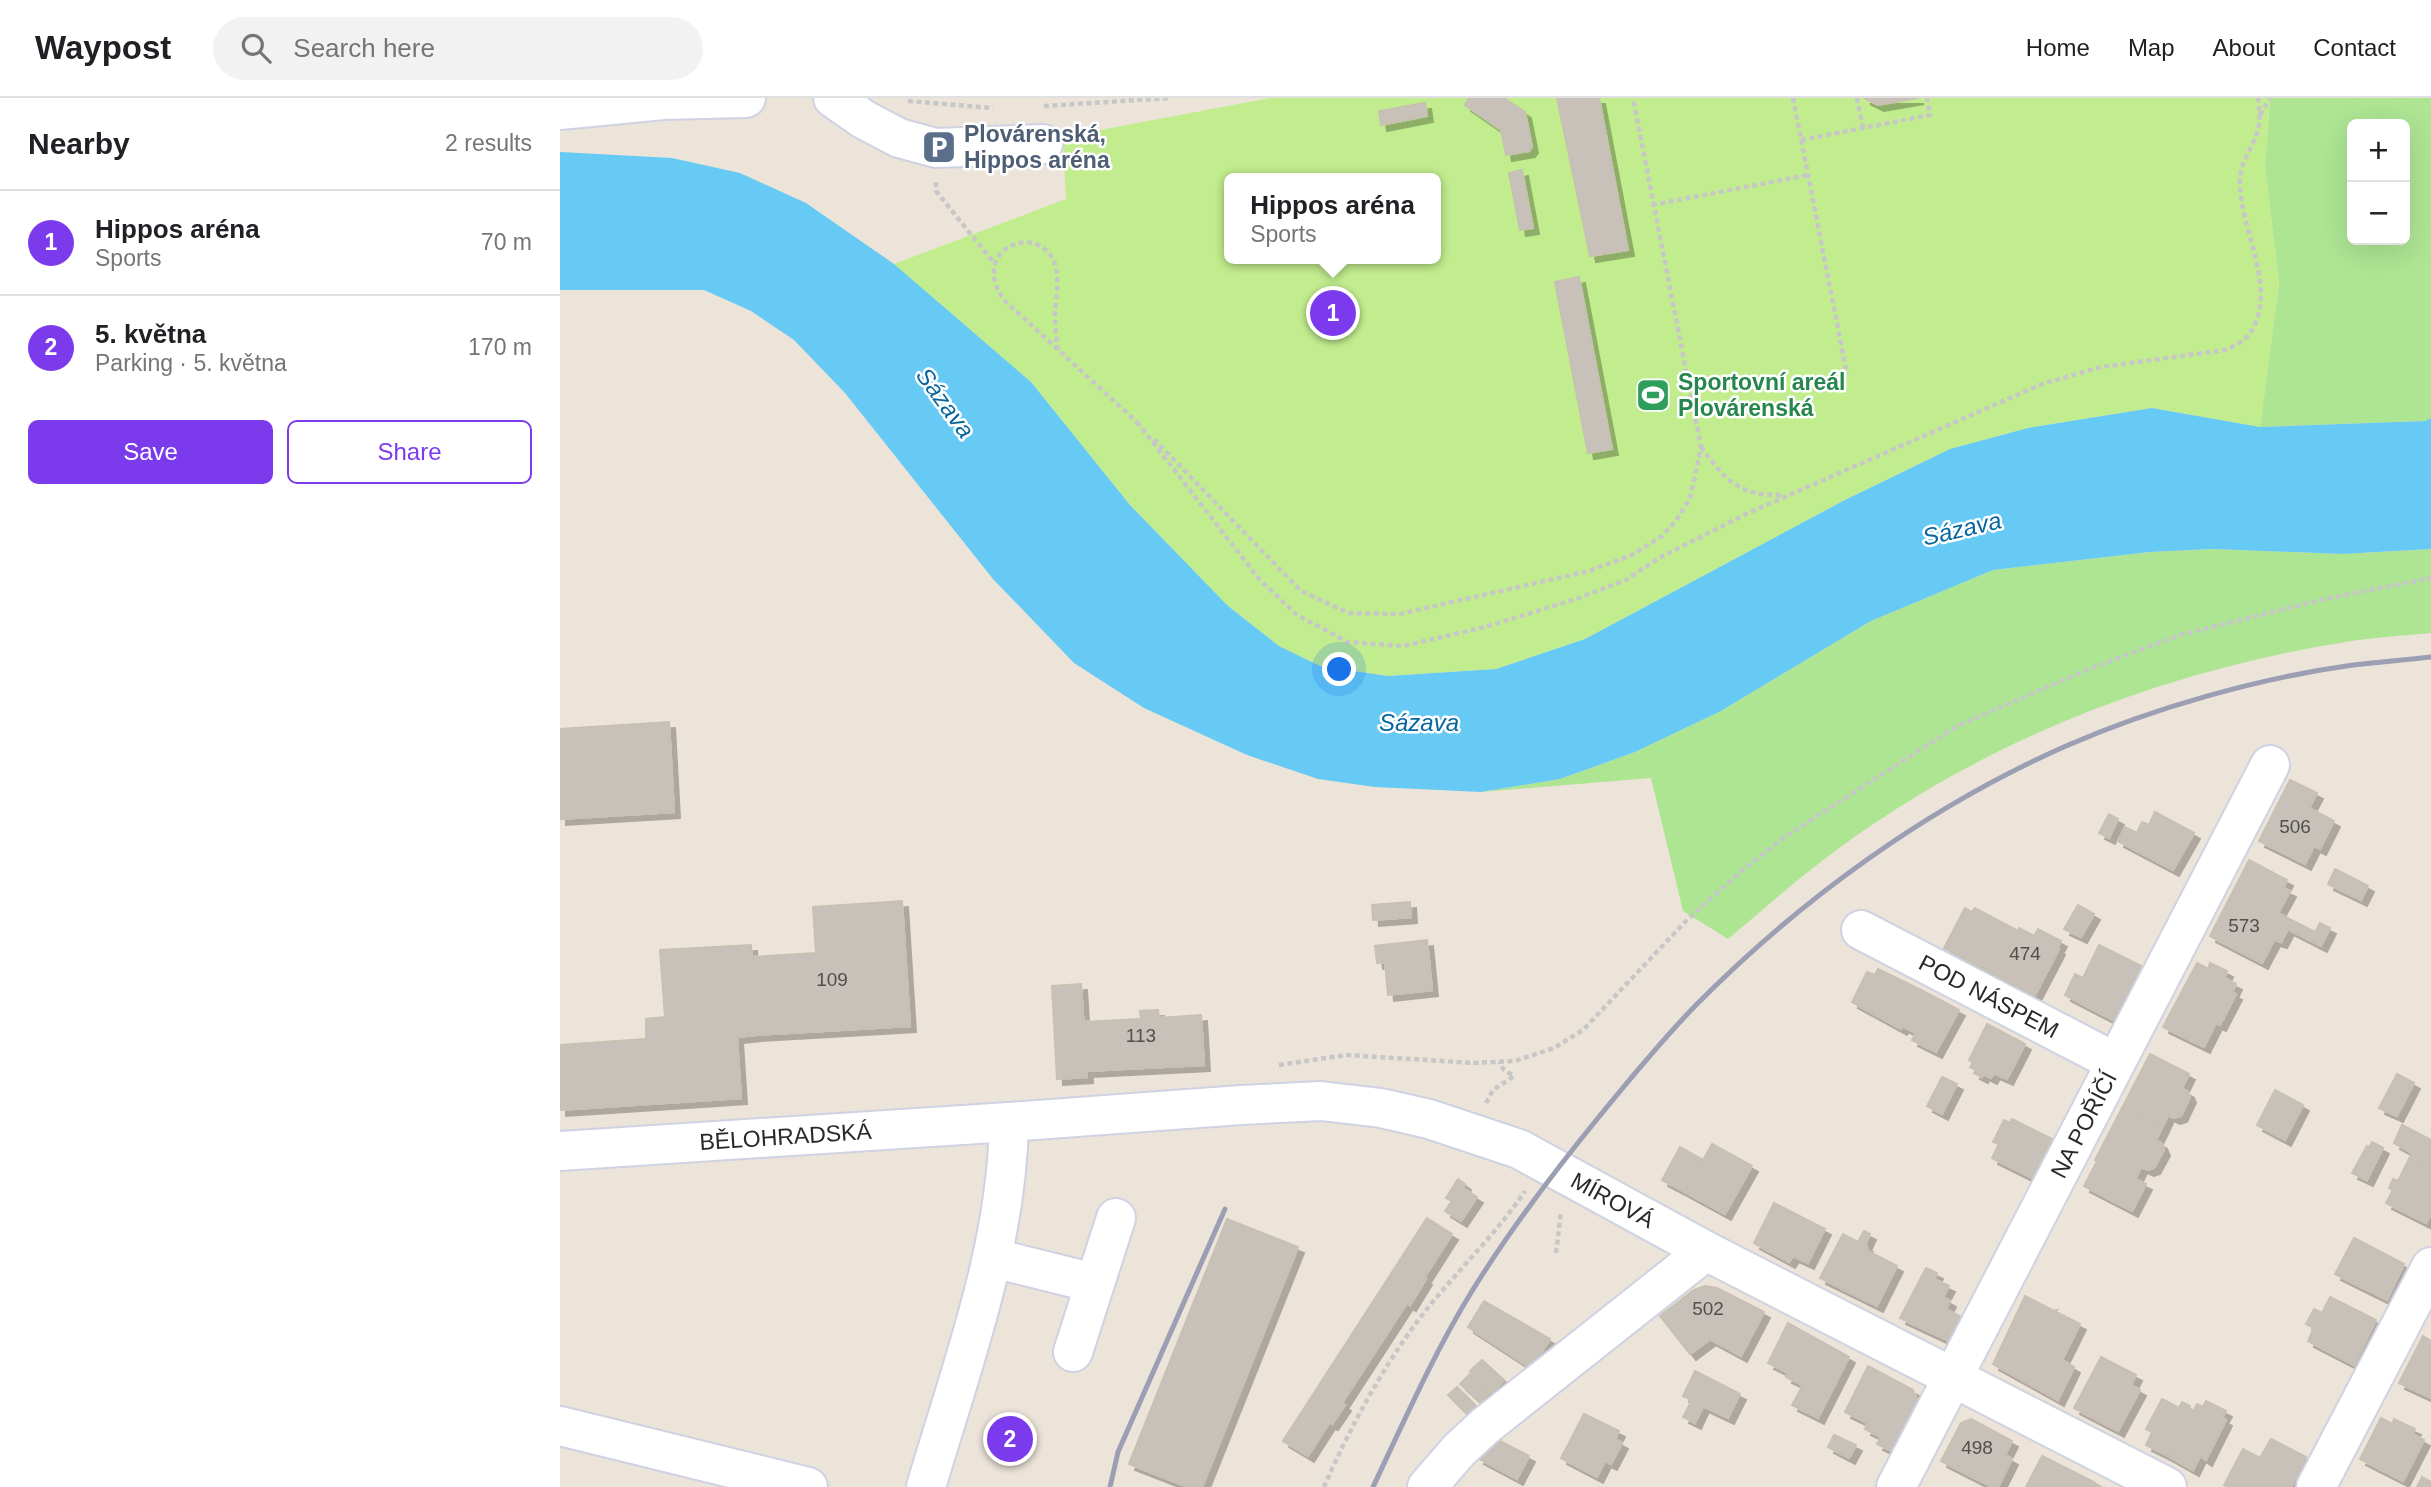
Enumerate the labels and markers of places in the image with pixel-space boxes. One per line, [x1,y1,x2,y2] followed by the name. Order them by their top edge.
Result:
[964,121,1110,173] place label: Plovárenská, Hippos aréna
[920,128,958,166] parking icon: Plovárenská, Hippos aréna
[1310,287,1356,339] pin: 1
[1678,369,1845,421] place label: Sportovní areál Plovárenská
[1634,376,1672,414] sports icon: Sportovní areál Plovárenská
[987,1413,1033,1465] pin: 2

